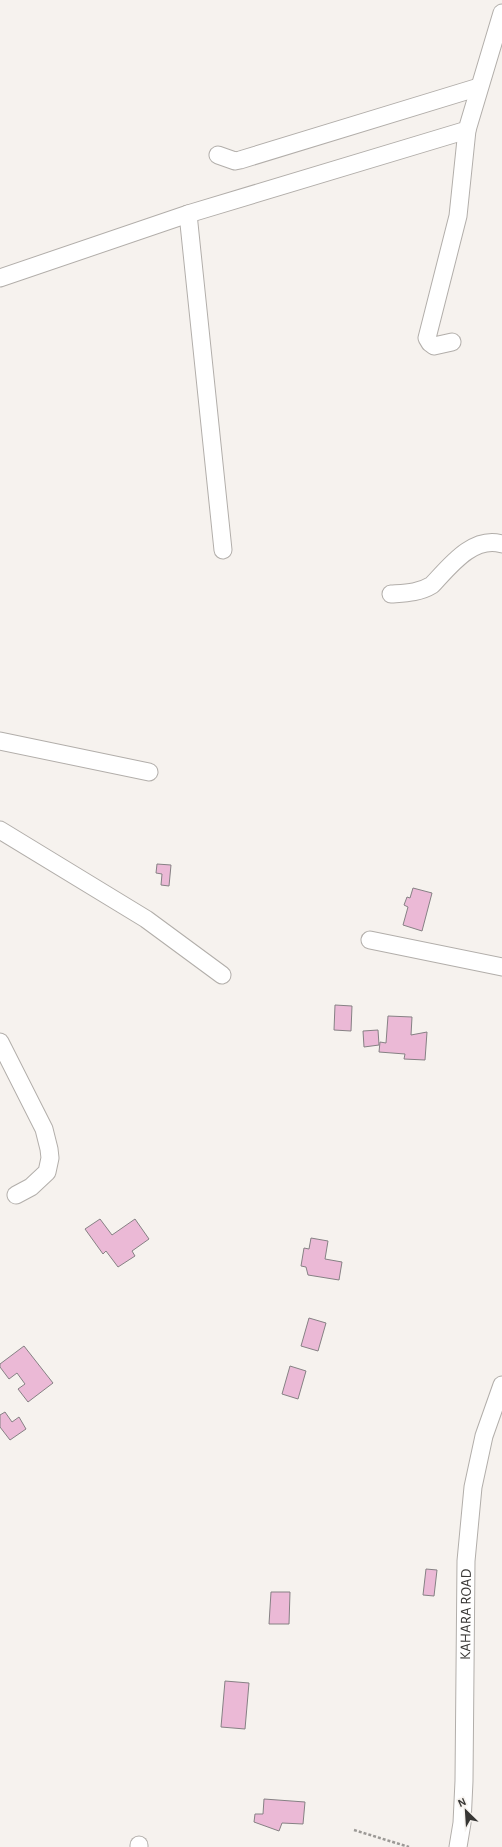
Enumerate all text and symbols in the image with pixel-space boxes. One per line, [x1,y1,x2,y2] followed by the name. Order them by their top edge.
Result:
[458,1568,473,1660] street label: KAHARA ROAD
[446,1791,486,1831] north arrow
[456,1796,468,1809] text: N

